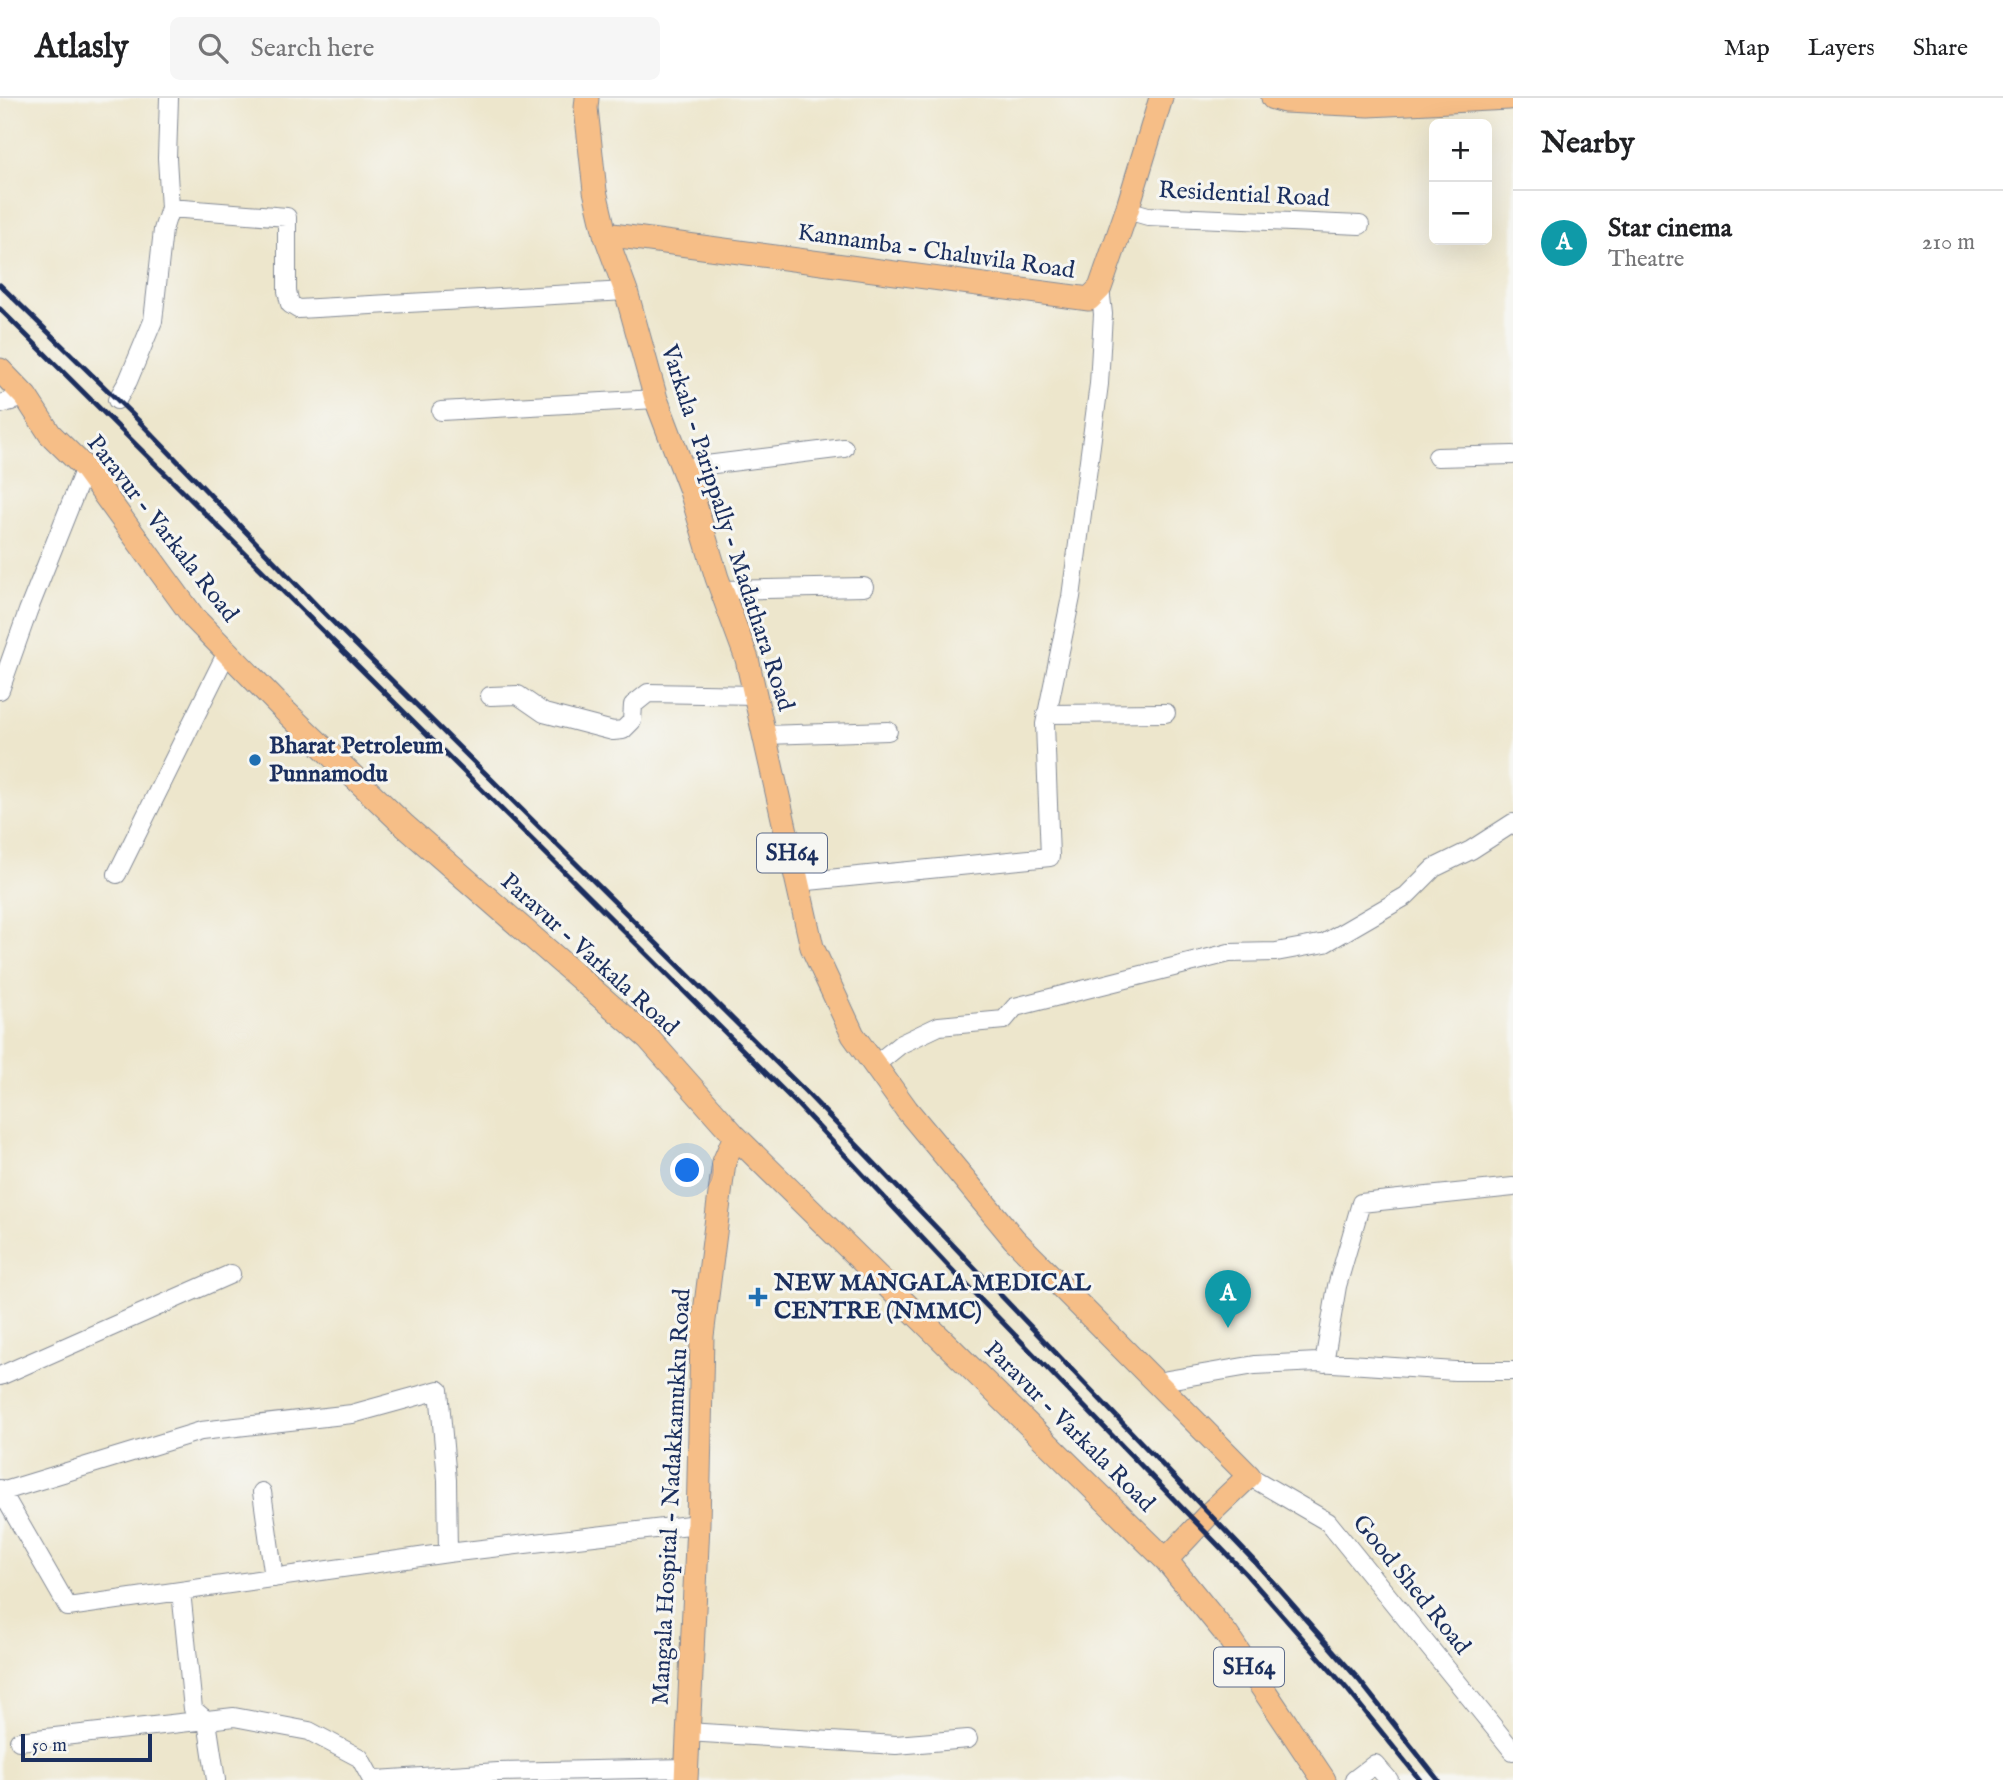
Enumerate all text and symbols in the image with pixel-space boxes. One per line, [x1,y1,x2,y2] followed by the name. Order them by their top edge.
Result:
[170,17,660,80] search box
[35,27,128,69] text: Atlasly
[194,29,232,67] icon: search
[250,32,374,65] text: Search here
[1724,33,1770,64] text: Map
[1808,33,1875,64] text: Layers
[1913,33,1968,64] text: Share
[1429,119,1492,245] map controls
[1429,119,1492,182] button: +
[1541,125,1634,163] text: Nearby
[1158,175,1331,215] street label: Residential Road
[1429,182,1492,245] button: −
[1608,212,1732,245] text: Star cinema
[795,217,1077,287] street label: Kannamba - Chaluvila Road
[1556,228,1572,257] text: A
[1922,228,1975,257] text: 210 m
[1608,245,1684,274] text: Theatre
[653,340,801,715] street label: Varkala - Parippally - Madathara Road
[79,429,245,629] street label: Paravur - Varkala Road
[269,731,444,790] place label: Bharat Petroleum Punnamodu
[247,752,263,768] marker: Bharat Petroleum Punnamodu
[757,834,827,873] road number: SH64
[493,867,685,1043] street label: Paravur - Varkala Road
[670,1153,704,1187] your location
[773,1268,1092,1327] place label: NEW MANGALA MEDICAL CENTRE (NMMC)
[1205,1270,1251,1328] pin: A
[748,1287,768,1307] marker: NEW MANGALA MEDICAL CENTRE (NMMC)
[646,1288,698,1706] street label: Mangala Hospital - Nadakkamukku Road
[977,1335,1161,1519] street label: Paravur - Varkala Road
[1345,1509,1477,1661] street label: Good Shed Road
[1214,1648,1284,1686] road number: SH64
[21,1731,152,1763] scale bar
[32,1734,67,1758] text: 50 m

